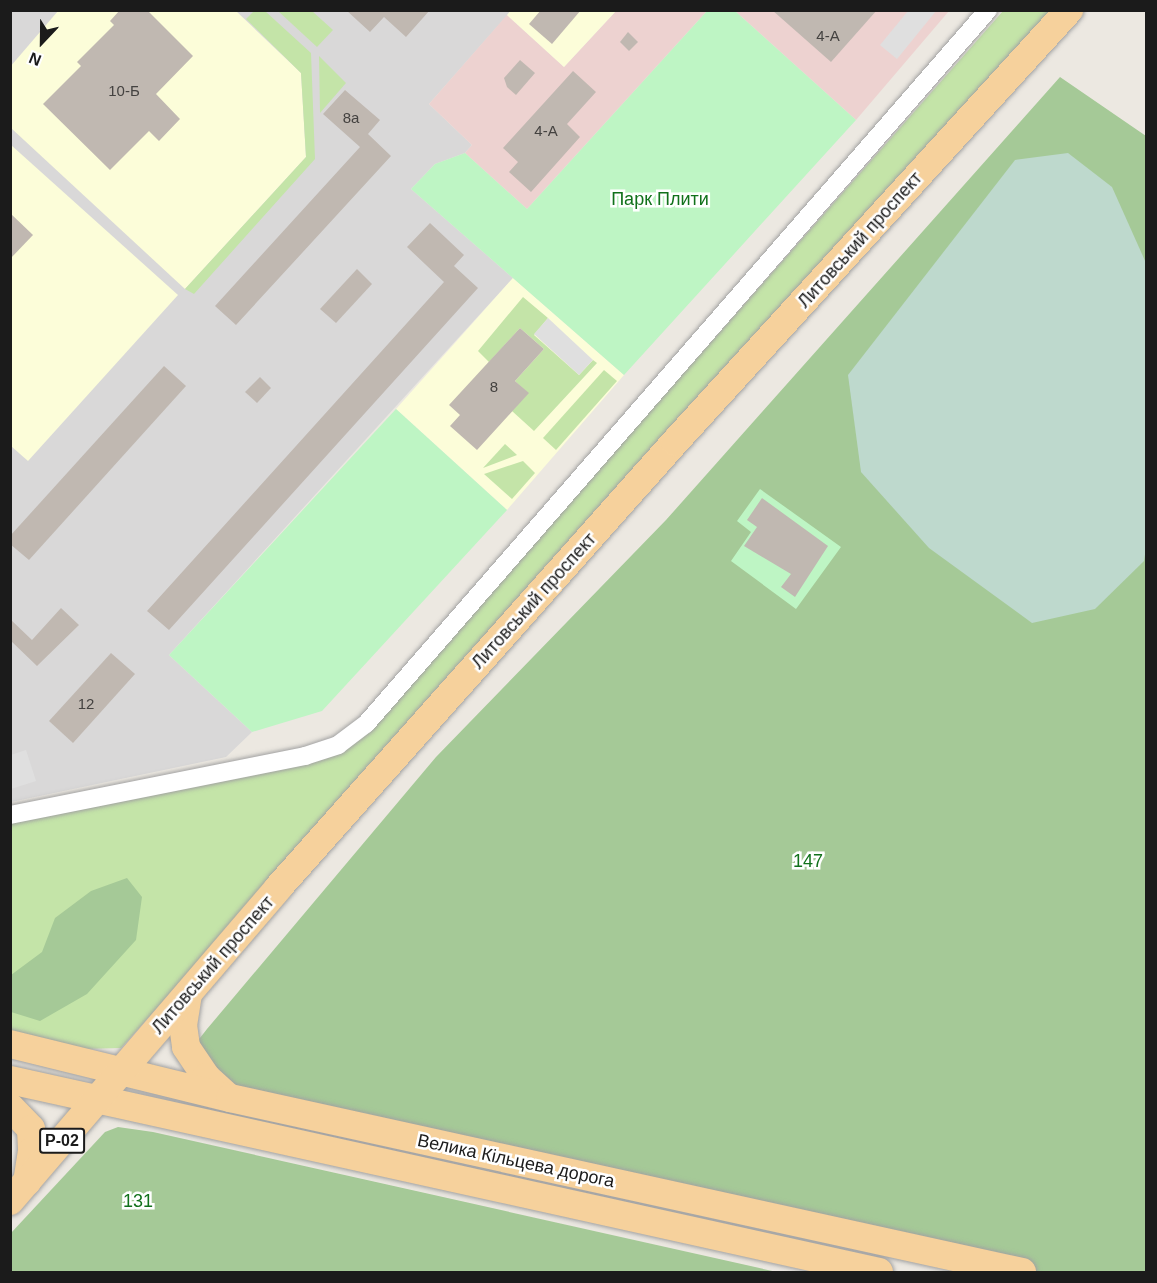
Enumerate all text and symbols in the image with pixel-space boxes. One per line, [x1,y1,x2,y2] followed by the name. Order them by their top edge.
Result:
[12,12,72,72] north arrow
[816,27,840,45] house number: 4-А
[27,49,44,69] text: N
[108,82,140,100] house number: 10-Б
[343,109,359,127] house number: 8а
[534,122,558,140] house number: 4-А
[793,168,927,312] street label: Литовський проспект
[611,188,709,210] park label: Парк Плити
[490,378,498,396] house number: 8
[467,529,601,673] street label: Литовський проспект
[78,695,94,713] house number: 12
[793,850,823,872] park label: 147
[147,892,279,1038] street label: Литовський проспект
[38,1128,86,1154] road number: Р-02
[416,1130,616,1192] street label: Велика Кільцева дорога
[123,1190,153,1212] park label: 131

